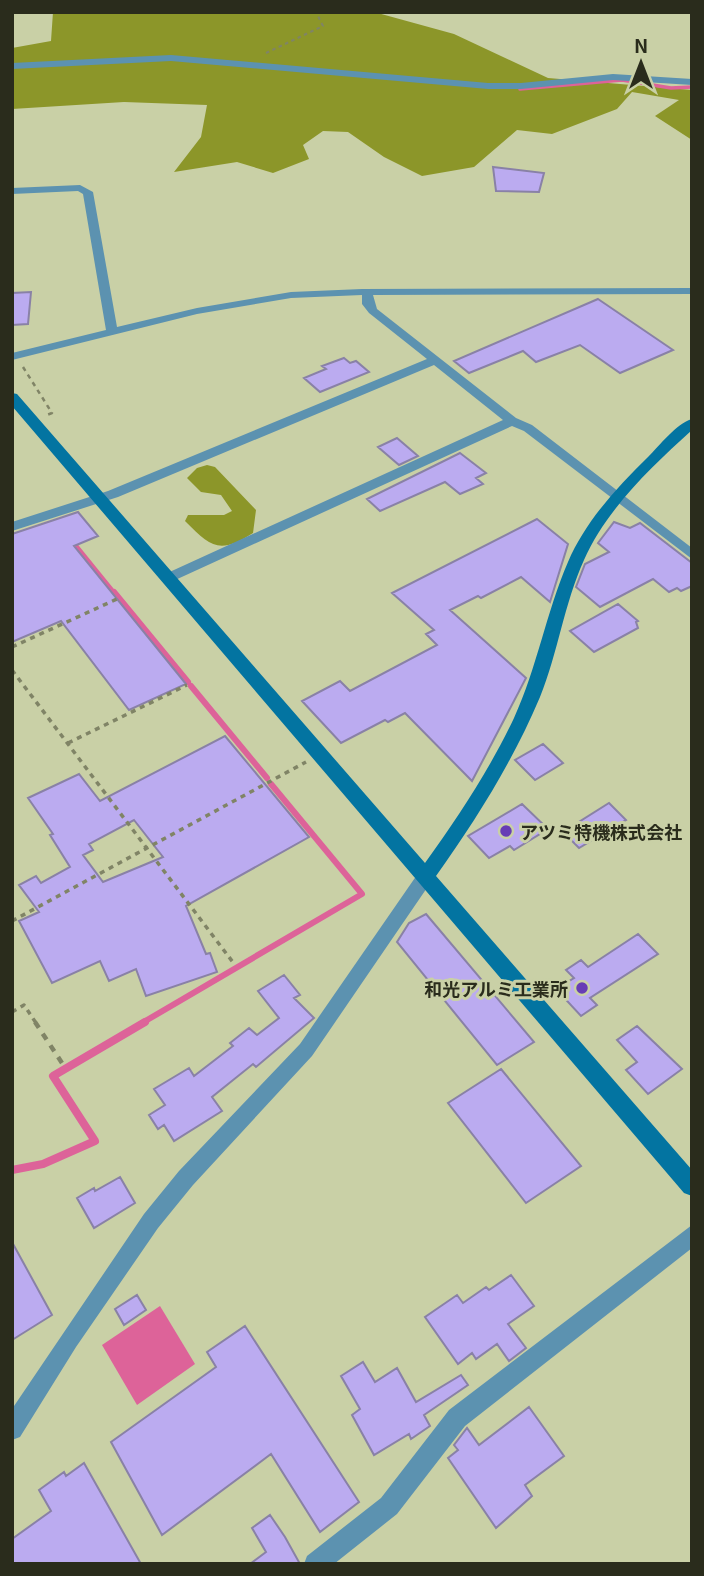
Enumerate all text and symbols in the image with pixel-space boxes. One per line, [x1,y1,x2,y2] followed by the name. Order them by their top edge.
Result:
[606,28,676,98] north arrow
[634,31,648,58] text: N
[520,818,682,844] place label: アツミ特機株式会社
[498,823,514,839] marker: アツミ特機株式会社
[424,975,568,1001] place label: 和光アルミ工業所
[574,980,590,996] marker: 和光アルミ工業所

